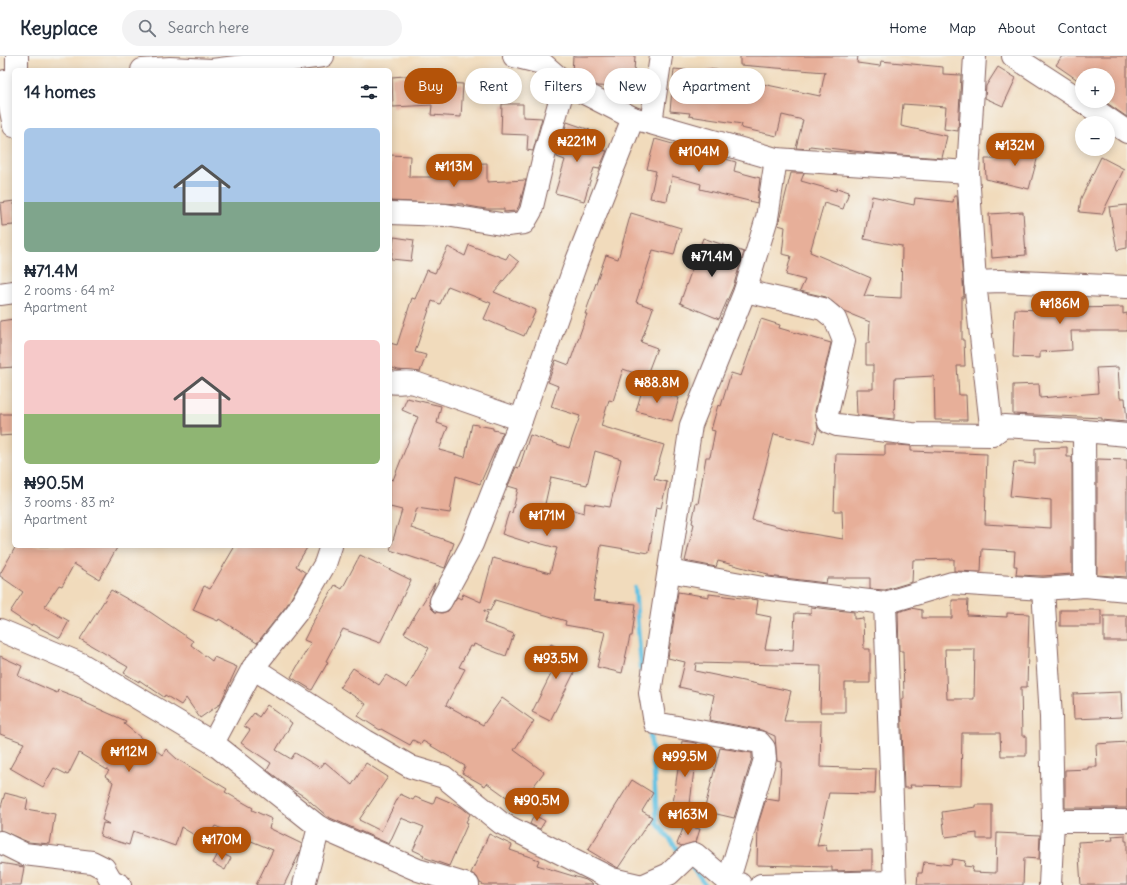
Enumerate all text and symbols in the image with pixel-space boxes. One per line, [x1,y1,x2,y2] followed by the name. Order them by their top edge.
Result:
[122,10,402,46] search box
[20,16,98,40] text: Keyplace
[136,17,158,39] icon: search
[168,18,249,37] text: Search here
[889,19,927,37] text: Home
[949,19,976,37] text: Map
[998,19,1036,37] text: About
[1058,19,1107,37] text: Contact
[404,68,457,104] chip: Buy
[465,68,522,104] chip: Rent
[530,68,596,104] chip: Filters
[604,68,661,104] chip: New
[669,68,765,104] chip: Apartment
[1075,68,1115,156] map controls
[1075,68,1115,108] button: +
[24,81,96,103] text: 14 homes
[358,81,380,103] icon: filters
[1075,116,1115,156] button: −
[549,129,605,163] pin: ₦221M
[557,133,597,150] text: ₦221M
[987,133,1043,167] pin: ₦132M
[995,137,1035,154] text: ₦132M
[671,139,727,173] pin: ₦104M
[678,143,720,160] text: ₦104M
[166,154,238,226] icon: home
[426,154,482,188] pin: ₦113M
[435,158,473,175] text: ₦113M
[679,244,745,278] pin: ₦71.4M
[691,248,733,265] text: ₦71.4M
[24,260,78,282] text: ₦71.4M
[24,282,115,299] text: 2 rooms · 64 m²
[1032,291,1088,325] pin: ₦186M
[1040,295,1080,312] text: ₦186M
[24,299,87,316] text: Apartment
[166,366,238,438] icon: home
[624,370,690,404] pin: ₦88.8M
[634,374,680,391] text: ₦88.8M
[24,472,84,494] text: ₦90.5M
[24,494,115,511] text: 3 rooms · 83 m²
[519,503,575,537] pin: ₦171M
[529,507,565,524] text: ₦171M
[24,511,87,528] text: Apartment
[523,646,589,680] pin: ₦93.5M
[534,650,578,667] text: ₦93.5M
[101,739,157,773] pin: ₦112M
[110,743,148,760] text: ₦112M
[652,744,718,778] pin: ₦99.5M
[663,748,707,765] text: ₦99.5M
[504,788,570,822] pin: ₦90.5M
[514,792,560,809] text: ₦90.5M
[660,802,716,836] pin: ₦163M
[668,806,708,823] text: ₦163M
[194,827,250,861] pin: ₦170M
[202,831,242,848] text: ₦170M

